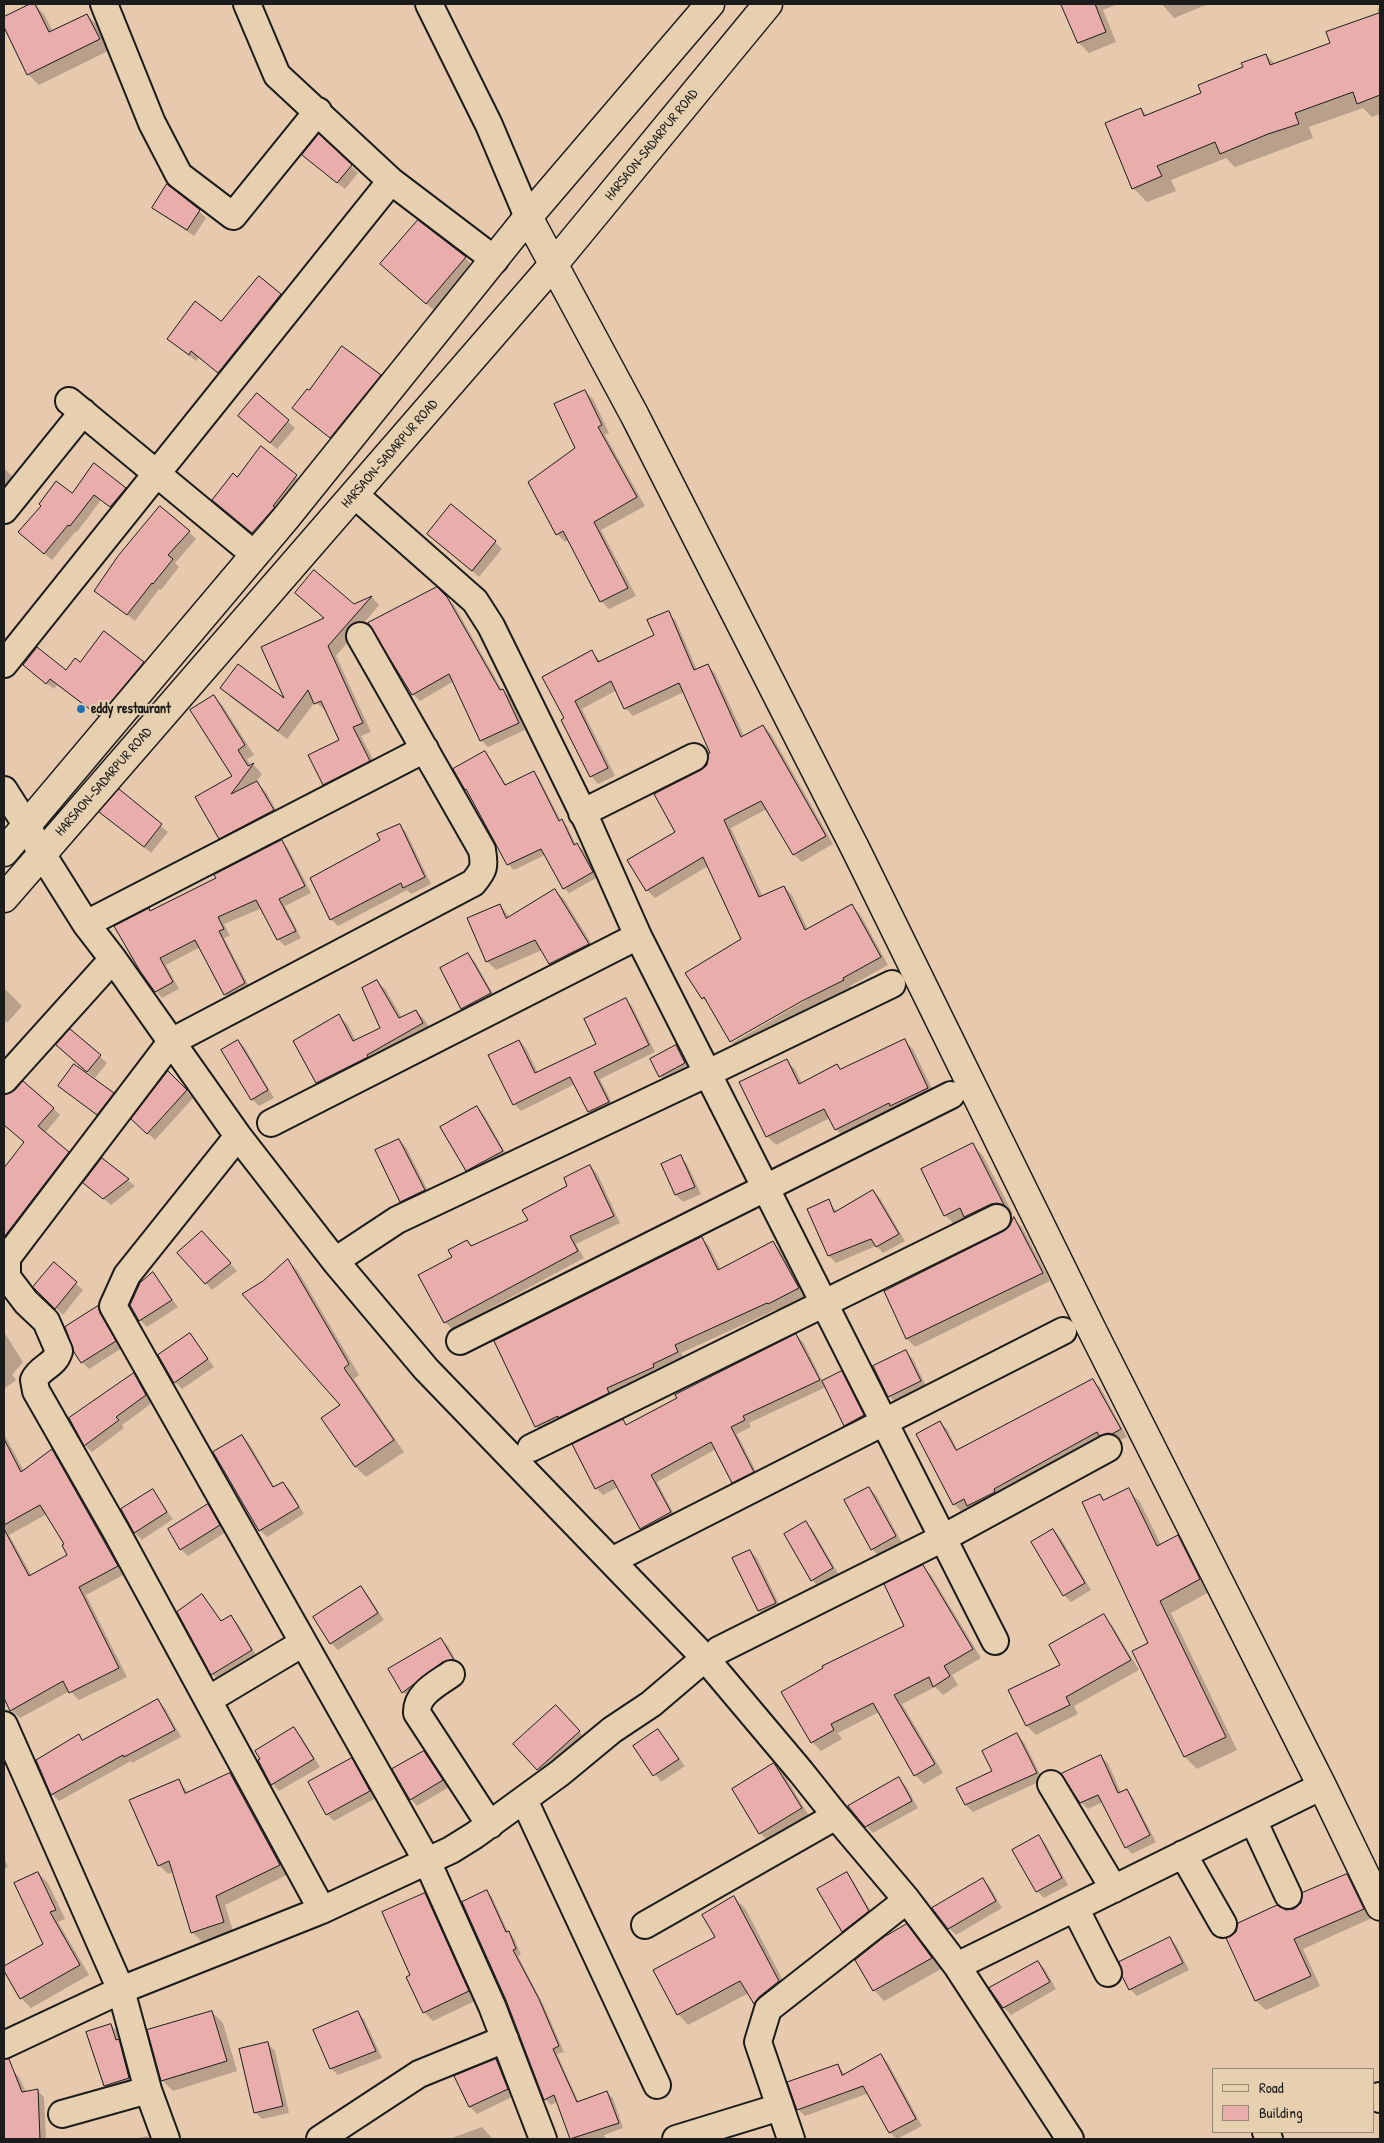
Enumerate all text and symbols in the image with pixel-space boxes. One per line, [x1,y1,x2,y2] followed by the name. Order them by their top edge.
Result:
[602,86,702,204] street label: HARSAON-SADARPUR ROAD
[338,396,442,512] street label: HARSAON-SADARPUR ROAD
[91,701,171,717] place label: eddy restaurant
[75,703,87,715] marker: eddy restaurant
[52,724,156,840] street label: HARSAON-SADARPUR ROAD
[1212,2068,1374,2133] legend
[1259,2077,1284,2098] text: Road
[1259,2102,1303,2123] text: Building

